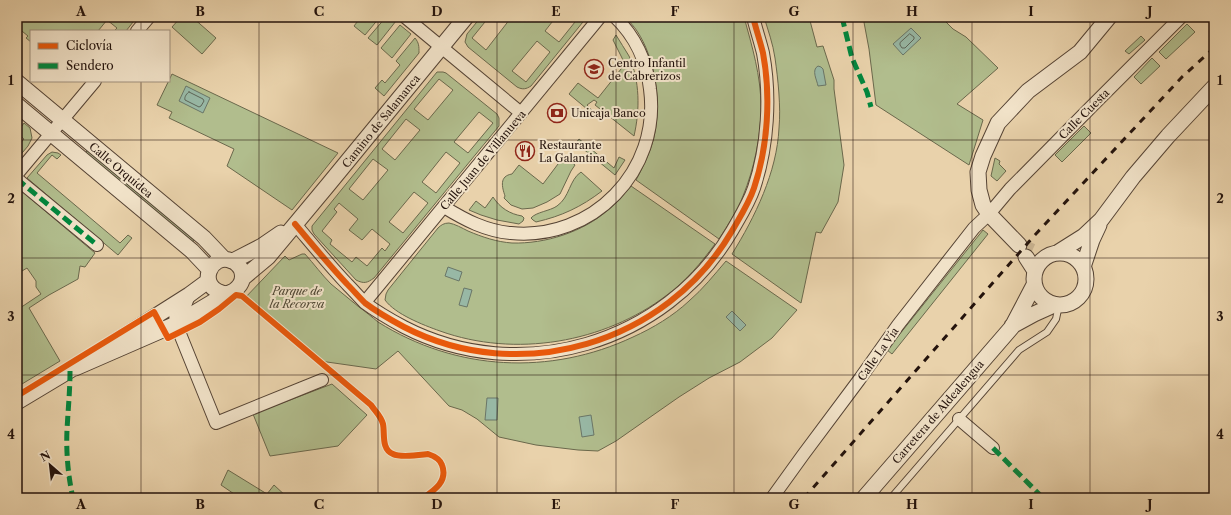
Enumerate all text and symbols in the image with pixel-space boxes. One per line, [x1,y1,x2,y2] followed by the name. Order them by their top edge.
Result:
[75,3,87,19] text: A
[195,3,205,19] text: B
[314,3,324,19] text: C
[431,3,443,19] text: D
[551,3,561,19] text: E
[671,3,680,19] text: F
[788,3,800,19] text: G
[906,3,918,19] text: H
[1028,3,1034,19] text: I
[1145,3,1153,19] text: J
[30,30,170,82] legend
[66,38,113,53] text: Ciclovía
[608,56,686,83] place label: Centro Infantil de Cabrerizos
[66,58,114,73] text: Sendero
[583,58,605,80] school or university icon: Centro Infantil de Cabrerizos
[339,71,423,171] street label: Camino de Salamanca
[8,72,14,88] text: 1
[1217,72,1223,88] text: 1
[1056,86,1112,142] street label: Calle Cuesta
[546,102,568,124] bank icon: Unicaja Banco
[571,106,646,120] place label: Unicaja Banco
[437,107,529,213] street label: Calle Juan de Villanueva
[539,138,606,165] place label: Restaurante La Galantina
[86,139,156,201] street label: Calle Orquídea
[514,140,536,162] restaurant icon: Restaurante La Galantina
[7,190,15,206] text: 2
[1216,190,1224,206] text: 2
[270,284,325,311] park label: Parque de la Recorva
[7,308,15,324] text: 3
[1216,308,1224,324] text: 3
[854,324,902,384] street label: Calle La Vía
[889,357,987,467] street label: Carretera de Aldealengua
[7,426,15,442] text: 4
[1216,426,1224,442] text: 4
[30,445,70,485] north arrow
[38,448,53,465] text: N
[75,496,87,512] text: A
[195,496,205,512] text: B
[314,496,324,512] text: C
[431,496,443,512] text: D
[551,496,561,512] text: E
[671,496,680,512] text: F
[788,496,800,512] text: G
[906,496,918,512] text: H
[1028,496,1034,512] text: I
[1145,496,1153,512] text: J

